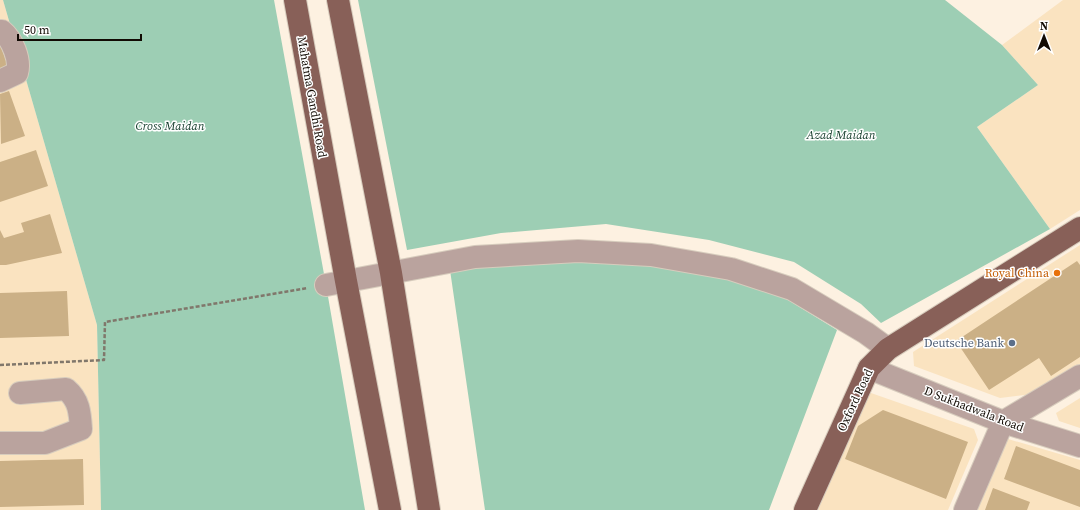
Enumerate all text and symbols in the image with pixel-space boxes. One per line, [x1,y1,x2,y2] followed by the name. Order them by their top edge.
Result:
[18,16,141,42] scale bar
[1024,16,1064,56] north arrow
[1040,19,1048,34] text: N
[24,22,50,38] text: 50 m
[293,35,331,159] street label: Mahatma Gandhi Road
[135,118,205,134] park label: Cross Maidan
[805,127,876,143] park label: Azad Maidan
[985,265,1050,281] place label: Royal China
[1052,268,1062,278] marker: Royal China
[924,335,1004,351] place label: Deutsche Bank
[1007,338,1017,348] marker: Deutsche Bank
[834,366,877,434] street label: Oxford Road
[922,383,1026,435] street label: D Sukhadwala Road

